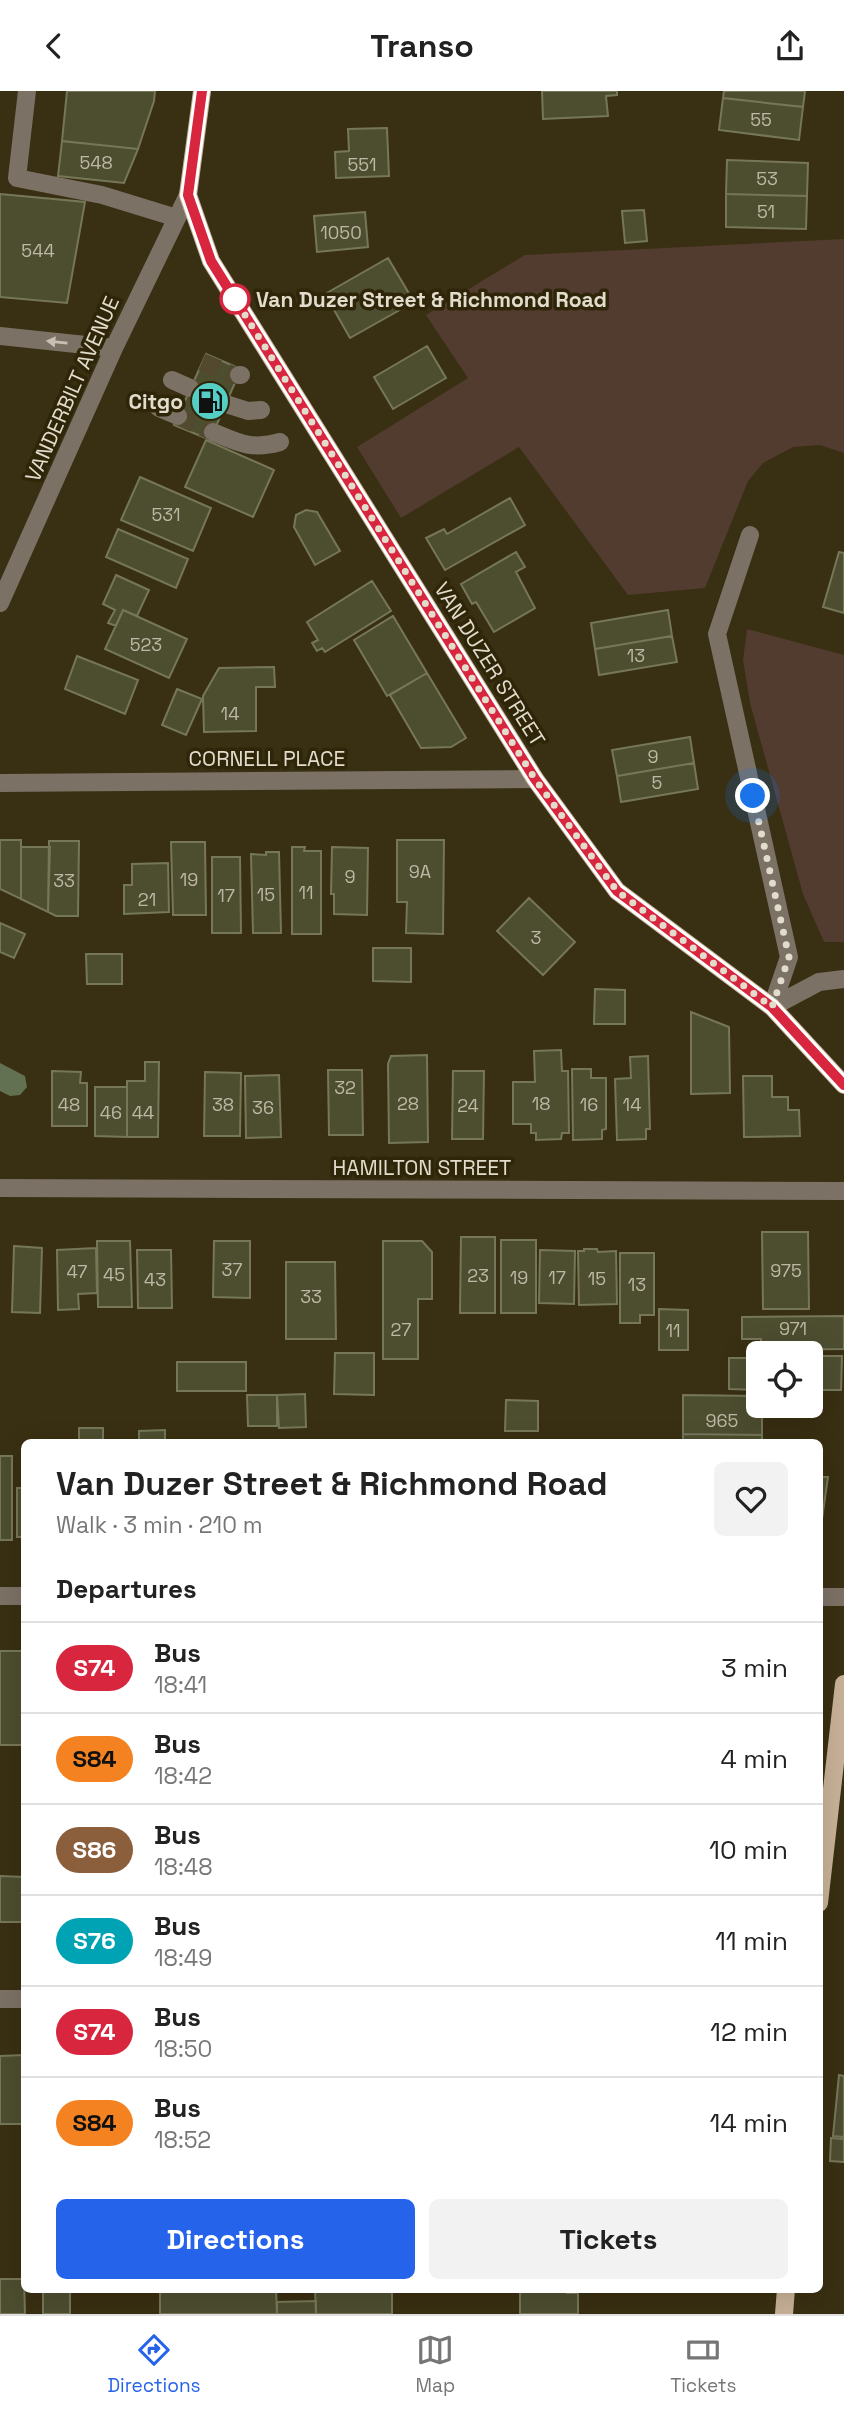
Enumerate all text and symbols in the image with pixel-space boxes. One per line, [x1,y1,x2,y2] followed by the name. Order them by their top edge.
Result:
[370,26,474,66] text: Transo
[35,27,73,65] icon: back
[771,27,809,65] icon: share
[750,108,772,131] house number: 55
[79,151,113,174] house number: 548
[348,153,376,176] house number: 551
[756,167,778,190] house number: 53
[757,200,775,223] house number: 51
[320,221,362,244] house number: 1050
[21,239,55,262] house number: 544
[220,284,250,314] marker: Van Duzer Street & Richmond Road
[256,286,607,313] place label: Van Duzer Street & Richmond Road
[19,292,125,486] street label: VANDERBILT AVENUE
[46,336,68,347] one-way arrow
[189,380,231,422] fuel station icon: Citgo
[128,388,183,415] place label: Citgo
[152,503,180,526] house number: 531
[429,577,551,751] street label: VAN DUZER STREET
[130,633,162,656] house number: 523
[627,644,645,667] house number: 13
[221,702,239,725] house number: 14
[189,745,345,772] street label: CORNELL PLACE
[647,745,659,768] house number: 9
[652,771,662,794] house number: 5
[735,778,770,813] your location
[409,860,431,883] house number: 9A
[344,865,356,888] house number: 9
[180,868,198,891] house number: 19
[53,869,75,892] house number: 33
[298,881,314,904] house number: 11
[257,883,275,906] house number: 15
[217,884,235,907] house number: 17
[138,888,156,911] house number: 21
[531,926,541,949] house number: 3
[334,1076,356,1099] house number: 32
[397,1092,419,1115] house number: 28
[532,1092,550,1115] house number: 18
[58,1093,80,1116] house number: 48
[212,1093,234,1116] house number: 38
[580,1093,598,1116] house number: 16
[623,1093,641,1116] house number: 14
[457,1094,479,1117] house number: 24
[252,1096,274,1119] house number: 36
[100,1101,122,1124] house number: 46
[132,1101,154,1124] house number: 44
[333,1154,511,1181] street label: HAMILTON STREET
[221,1258,243,1281] house number: 37
[770,1259,802,1282] house number: 975
[67,1260,87,1283] house number: 47
[103,1263,125,1286] house number: 45
[467,1264,489,1287] house number: 23
[510,1266,528,1289] house number: 19
[548,1266,566,1289] house number: 17
[588,1267,606,1290] house number: 15
[144,1268,166,1291] house number: 43
[628,1273,646,1296] house number: 13
[300,1285,322,1308] house number: 33
[779,1317,807,1340] house number: 971
[391,1318,411,1341] house number: 27
[665,1319,681,1342] house number: 11
[746,1341,823,1418] map controls
[746,1341,823,1418] button: locate
[706,1409,738,1432] house number: 965
[714,1462,788,1536] button: heart
[56,1463,608,1505] text: Van Duzer Street & Richmond Road
[56,1510,263,1540] text: Walk · 3 min · 210 m
[56,1572,197,1606] text: Departures
[154,1636,201,1670] text: Bus
[721,1651,788,1685] text: 3 min
[74,1652,116,1683] text: S74
[154,1670,207,1700] text: 18:41
[154,1727,201,1761] text: Bus
[720,1742,788,1776] text: 4 min
[72,1743,117,1774] text: S84
[154,1761,212,1791] text: 18:42
[154,1818,201,1852] text: Bus
[709,1833,788,1867] text: 10 min
[73,1834,116,1865] text: S86
[154,1852,212,1882] text: 18:48
[154,1909,201,1943] text: Bus
[715,1924,788,1958] text: 11 min
[73,1925,116,1956] text: S76
[154,1943,212,1973] text: 18:49
[154,2000,201,2034] text: Bus
[710,2015,788,2049] text: 12 min
[74,2016,116,2047] text: S74
[154,2034,212,2064] text: 18:50
[154,2091,201,2125] text: Bus
[710,2106,788,2140] text: 14 min
[72,2107,117,2138] text: S84
[154,2125,211,2155] text: 18:52
[56,2199,415,2279] button: Directions
[429,2199,788,2279] button: Tickets
[107,2331,201,2398] tab: Directions
[416,2331,455,2398] tab: Map
[670,2331,737,2398] tab: Tickets

